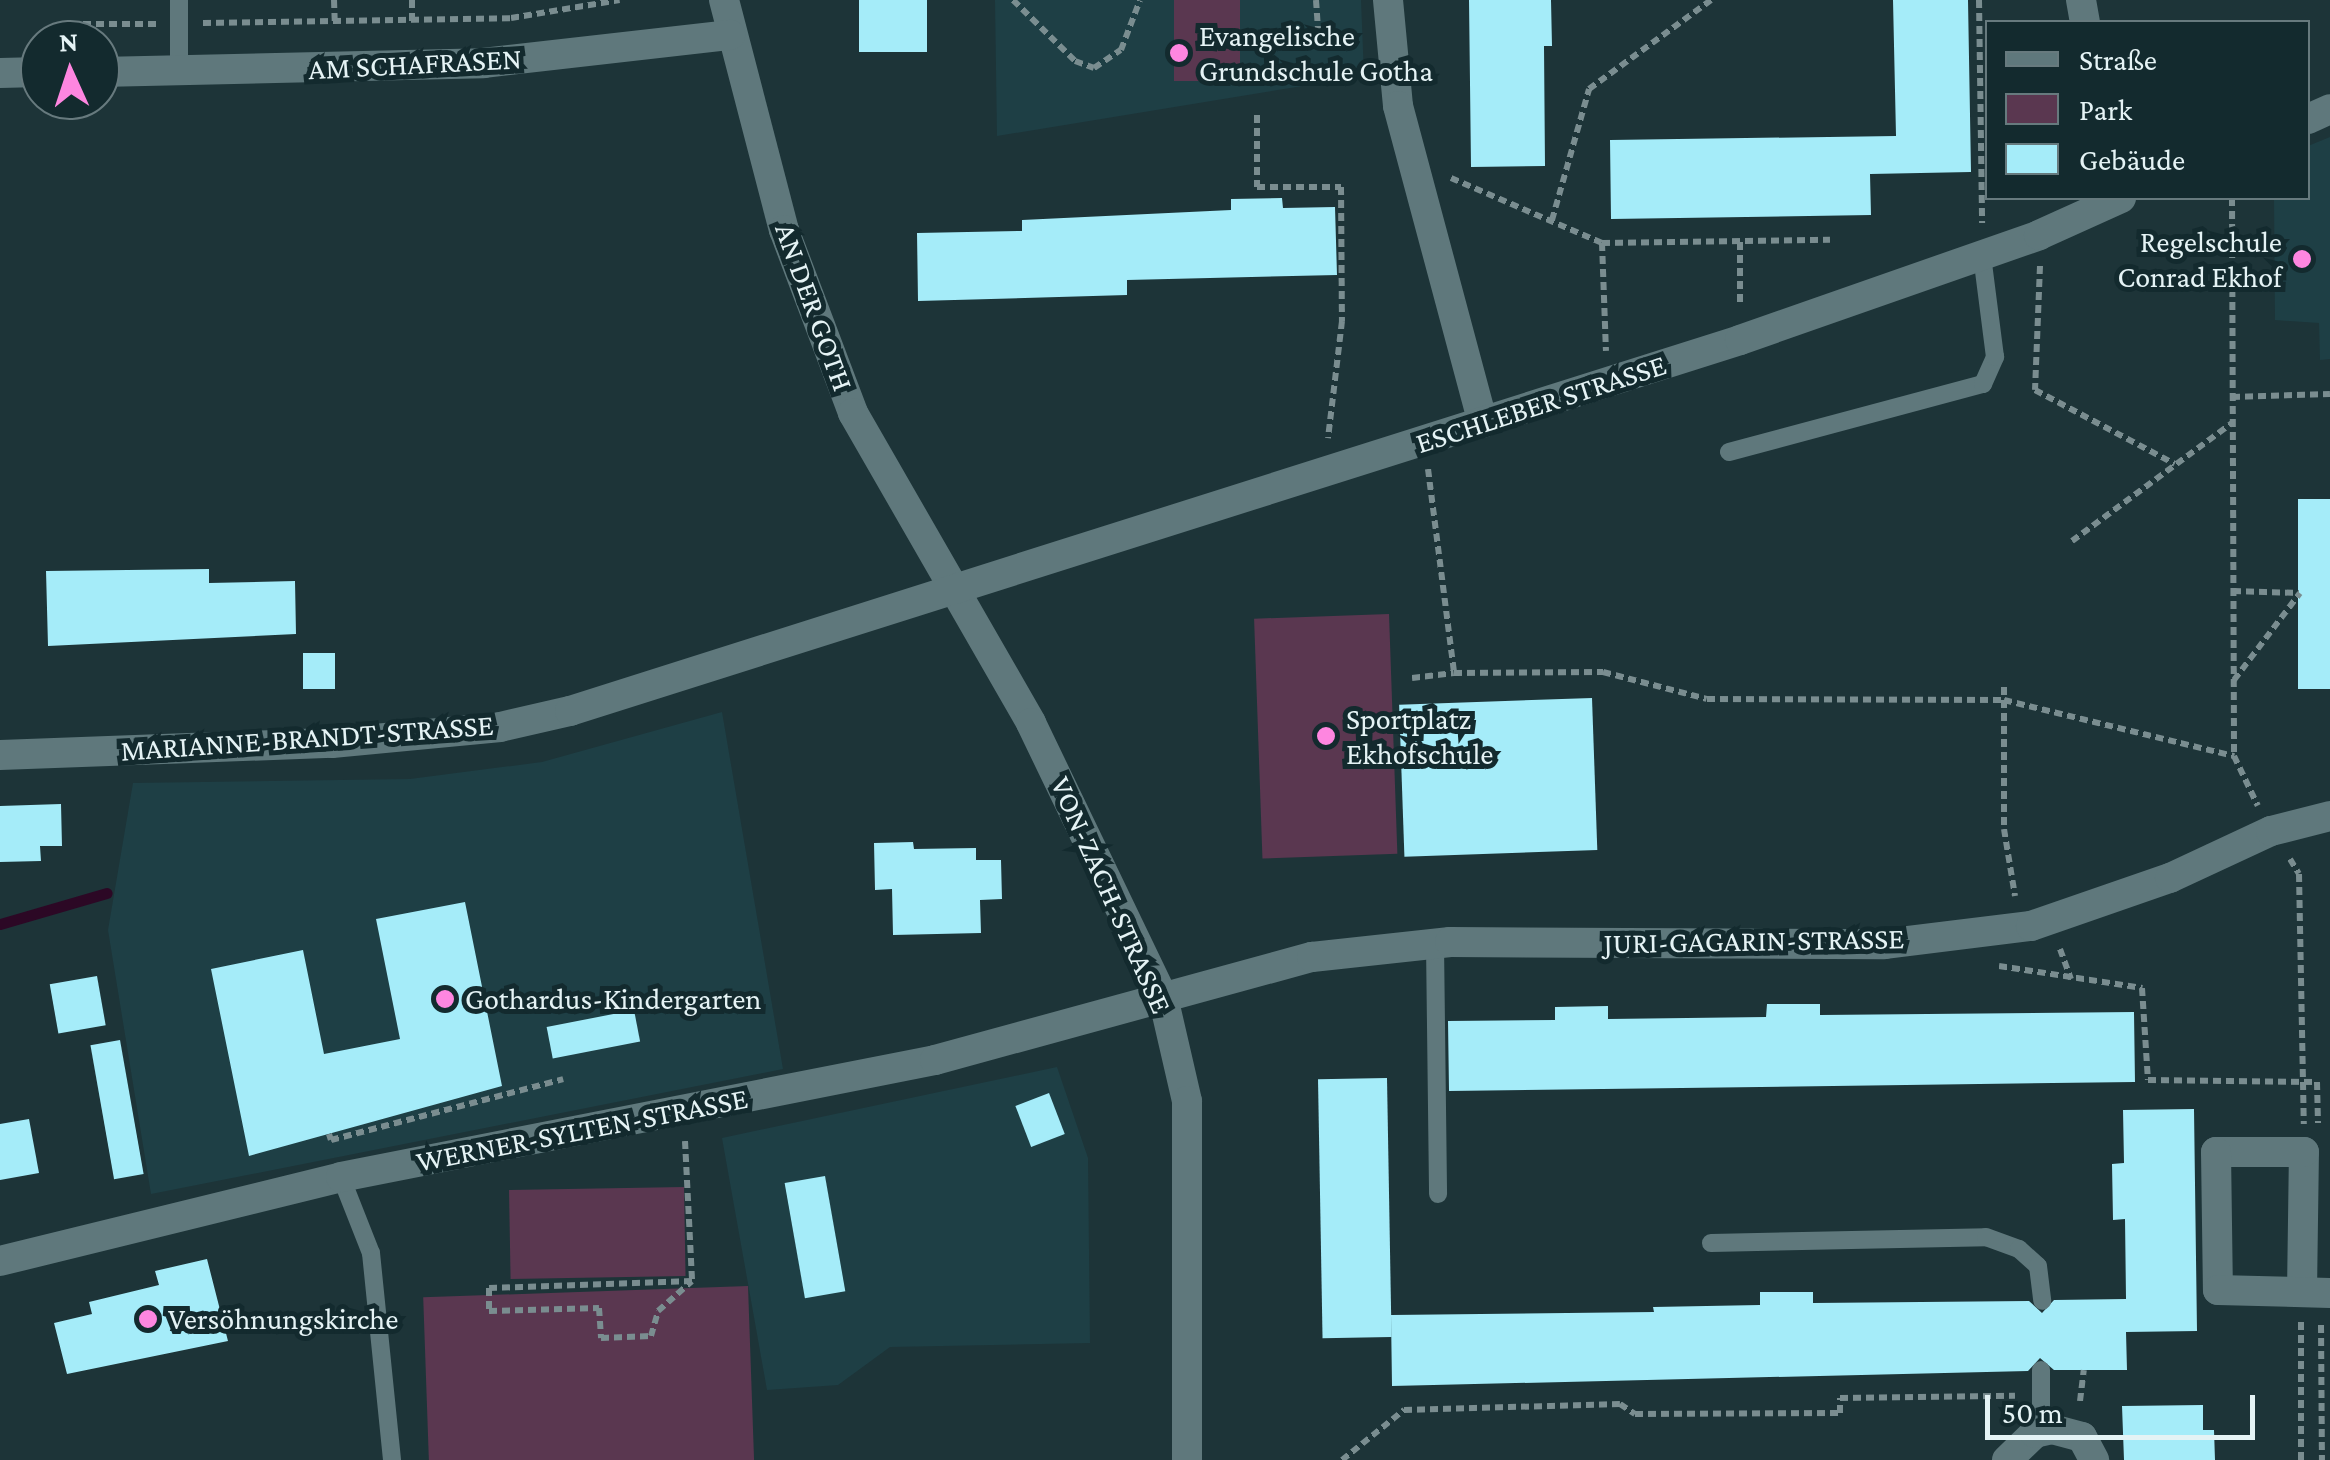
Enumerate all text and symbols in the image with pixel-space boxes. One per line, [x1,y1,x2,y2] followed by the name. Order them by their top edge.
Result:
[1199,18,1433,88] place label: Evangelische Grundschule Gotha
[20,20,120,120] north arrow
[1985,20,2310,200] legend
[58,26,79,58] text: N
[307,40,523,88] street label: AM SCHAFRASEN
[1168,42,1190,64] marker: Evangelische Grundschule Gotha
[2079,43,2157,76] text: Straße
[2079,93,2132,126] text: Park
[2079,143,2185,176] text: Gebäude
[767,218,861,396] street label: AN DER GOTH
[2118,224,2282,294] place label: Regelschule Conrad Ekhof
[2291,248,2313,270] marker: Regelschule Conrad Ekhof
[1411,347,1671,461] street label: ESCHLEBER STRASSE
[1346,701,1494,772] place label: Sportplatz Ekhofschule
[119,707,495,769] street label: MARIANNE-BRANDT-STRASSE
[1315,725,1337,747] marker: Sportplatz Ekhofschule
[1043,771,1179,1019] street label: VON-ZACH-STRASSE
[1603,920,1905,962] street label: JURI-GAGARIN-STRASSE
[465,981,761,1017] place label: Gothardus-Kindergarten
[434,988,456,1010] marker: Gothardus-Kindergarten
[413,1080,751,1180] street label: WERNER-SYLTEN-STRASSE
[168,1301,398,1337] place label: Versöhnungskirche
[137,1308,159,1330] marker: Versöhnungskirche
[1990,1375,2260,1437] scale bar
[2002,1396,2063,1429] text: 50 m

